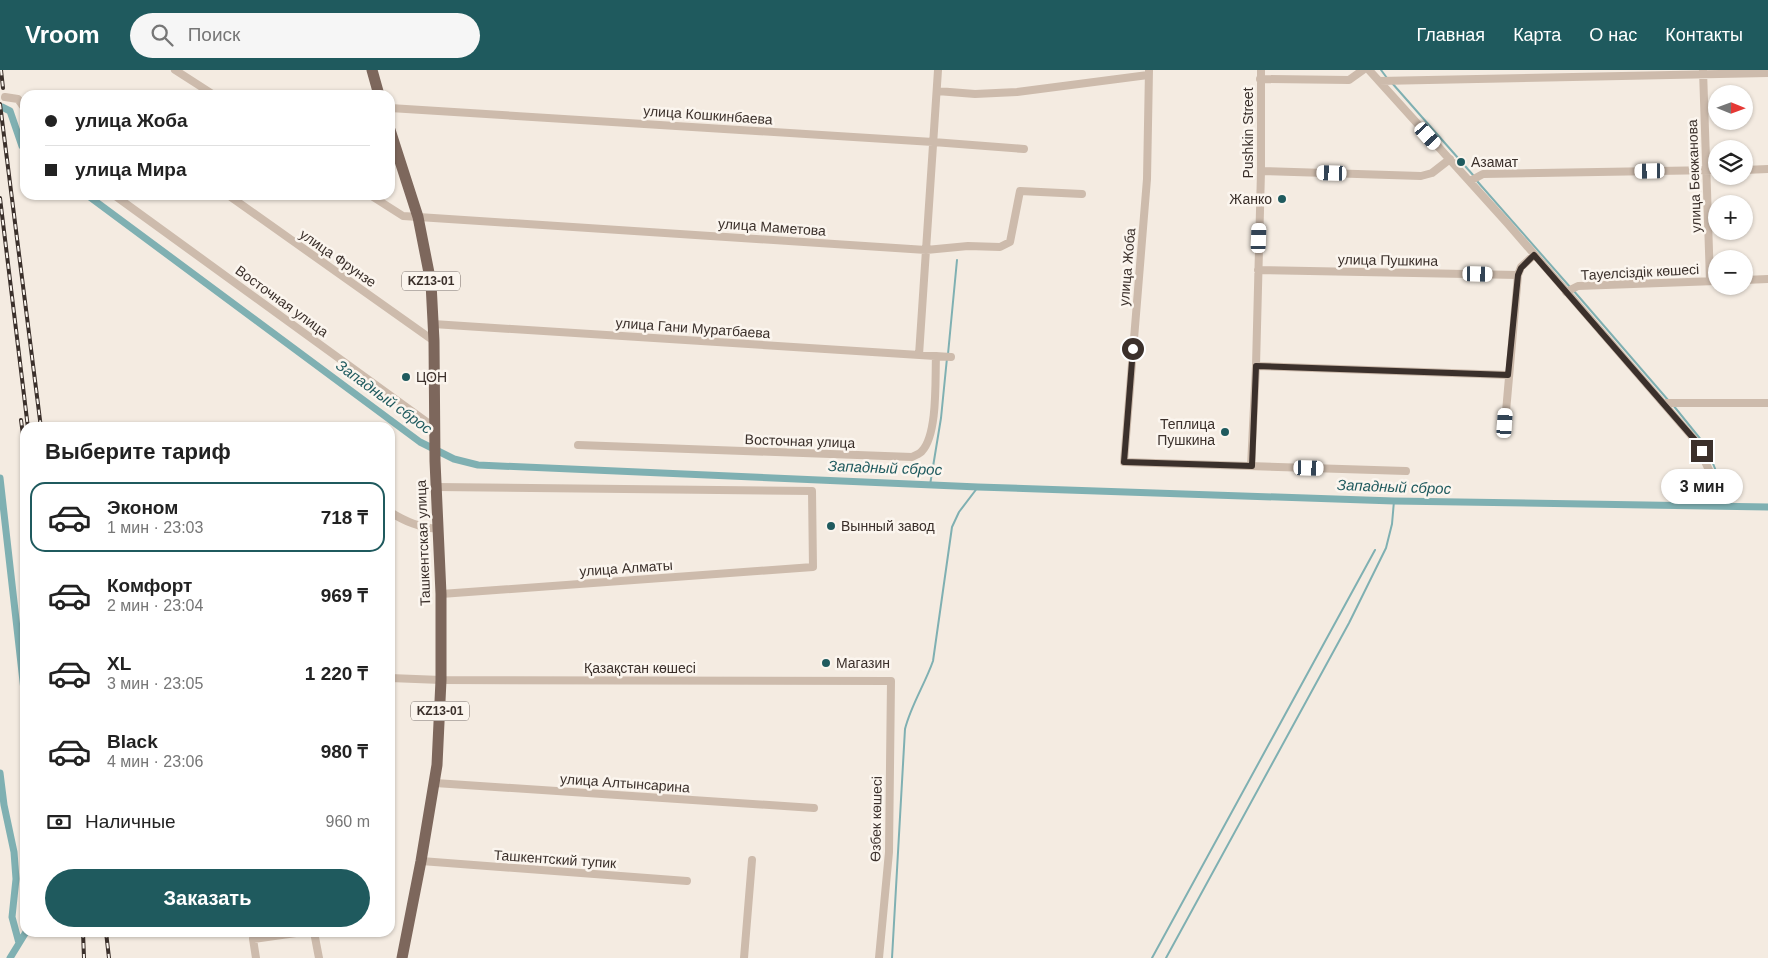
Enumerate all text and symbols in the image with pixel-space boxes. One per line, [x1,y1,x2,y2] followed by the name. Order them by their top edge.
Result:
[130,13,480,58] search box
[25,21,100,48] text: Vroom
[148,21,176,49] icon: search
[188,24,240,45] text: Поиск
[1417,25,1485,45] text: Главная
[1513,25,1561,45] text: Карта
[1589,25,1637,45] text: О нас
[1665,25,1743,45] text: Контакты
[1708,85,1752,130] north arrow
[1708,85,1753,295] map controls
[1240,87,1256,179] street label: Pushkin Street
[643,103,773,128] street label: улица Кошкинбаева
[75,110,188,131] text: улица Жоба
[1684,119,1704,233] street label: улица Бекжанова
[1412,120,1443,152] car
[1708,140,1753,185] button: layers
[1471,154,1519,170] place label: Азамат
[1455,156,1467,168] marker: Азамат
[75,159,187,180] text: улица Мира
[1634,163,1665,179] car
[1316,165,1347,181] car
[1229,191,1272,207] place label: Жанко
[1276,193,1288,205] marker: Жанко
[1708,195,1753,240] button: +
[718,215,827,239] street label: улица Маметова
[1250,223,1267,253] car
[297,226,379,290] street label: улица Фрунзе
[1116,227,1138,307] street label: улица Жоба
[1708,250,1753,295] button: −
[1338,251,1438,269] street label: улица Пушкина
[1580,261,1700,283] street label: Тауелсіздік көшесі
[233,262,332,340] street label: Восточная улица
[1462,266,1493,282] car
[402,272,460,290] road number: KZ13-01
[615,315,771,341] street label: улица Гани Муратбаева
[1122,338,1144,360] route start
[333,356,436,437] water label: Западный сброс
[416,369,447,385] place label: ЦОН
[400,371,412,383] marker: ЦОН
[1496,408,1513,438] car
[1157,416,1215,448] place label: Теплица Пушкина
[1219,426,1231,438] marker: Теплица Пушкина
[744,431,856,451] street label: Восточная улица
[45,439,231,464] text: Выберите тариф
[1691,440,1713,462] route end
[828,457,943,478] water label: Западный сброс
[1293,460,1324,476] car
[1661,468,1743,504] callout: 3 мин
[1337,476,1452,497] water label: Западный сброс
[1680,478,1724,495] text: 3 мин
[413,479,433,606] street label: Ташкентская улица
[47,495,92,540] icon: car
[107,497,178,518] text: Эконом
[321,507,368,528] text: 718 ₸
[841,518,935,534] place label: Вынный завод
[107,519,203,536] text: 1 мин · 23:03
[825,520,837,532] marker: Вынный завод
[579,557,673,579] street label: улица Алматы
[47,573,92,618] icon: car
[107,575,192,596] text: Комфорт
[321,585,368,606] text: 969 ₸
[107,597,203,614] text: 2 мин · 23:04
[47,651,92,696] icon: car
[107,653,131,674] text: XL
[836,655,890,671] place label: Магазин
[820,657,832,669] marker: Магазин
[584,660,696,676] street label: Қазақстан көшесі
[305,663,368,684] text: 1 220 ₸
[107,675,203,692] text: 3 мин · 23:05
[411,701,469,720] road number: KZ13-01
[47,729,92,774] icon: car
[107,731,158,752] text: Black
[321,741,368,762] text: 980 ₸
[107,753,203,770] text: 4 мин · 23:06
[560,770,691,796] street label: улица Алтынсарина
[867,776,885,862] street label: Өзбек көшесі
[45,808,73,836] icon: cash
[85,811,176,832] text: Наличные
[326,813,370,830] text: 960 m
[493,847,618,871] street label: Ташкентский тупик
[45,869,370,927] button: Заказать

